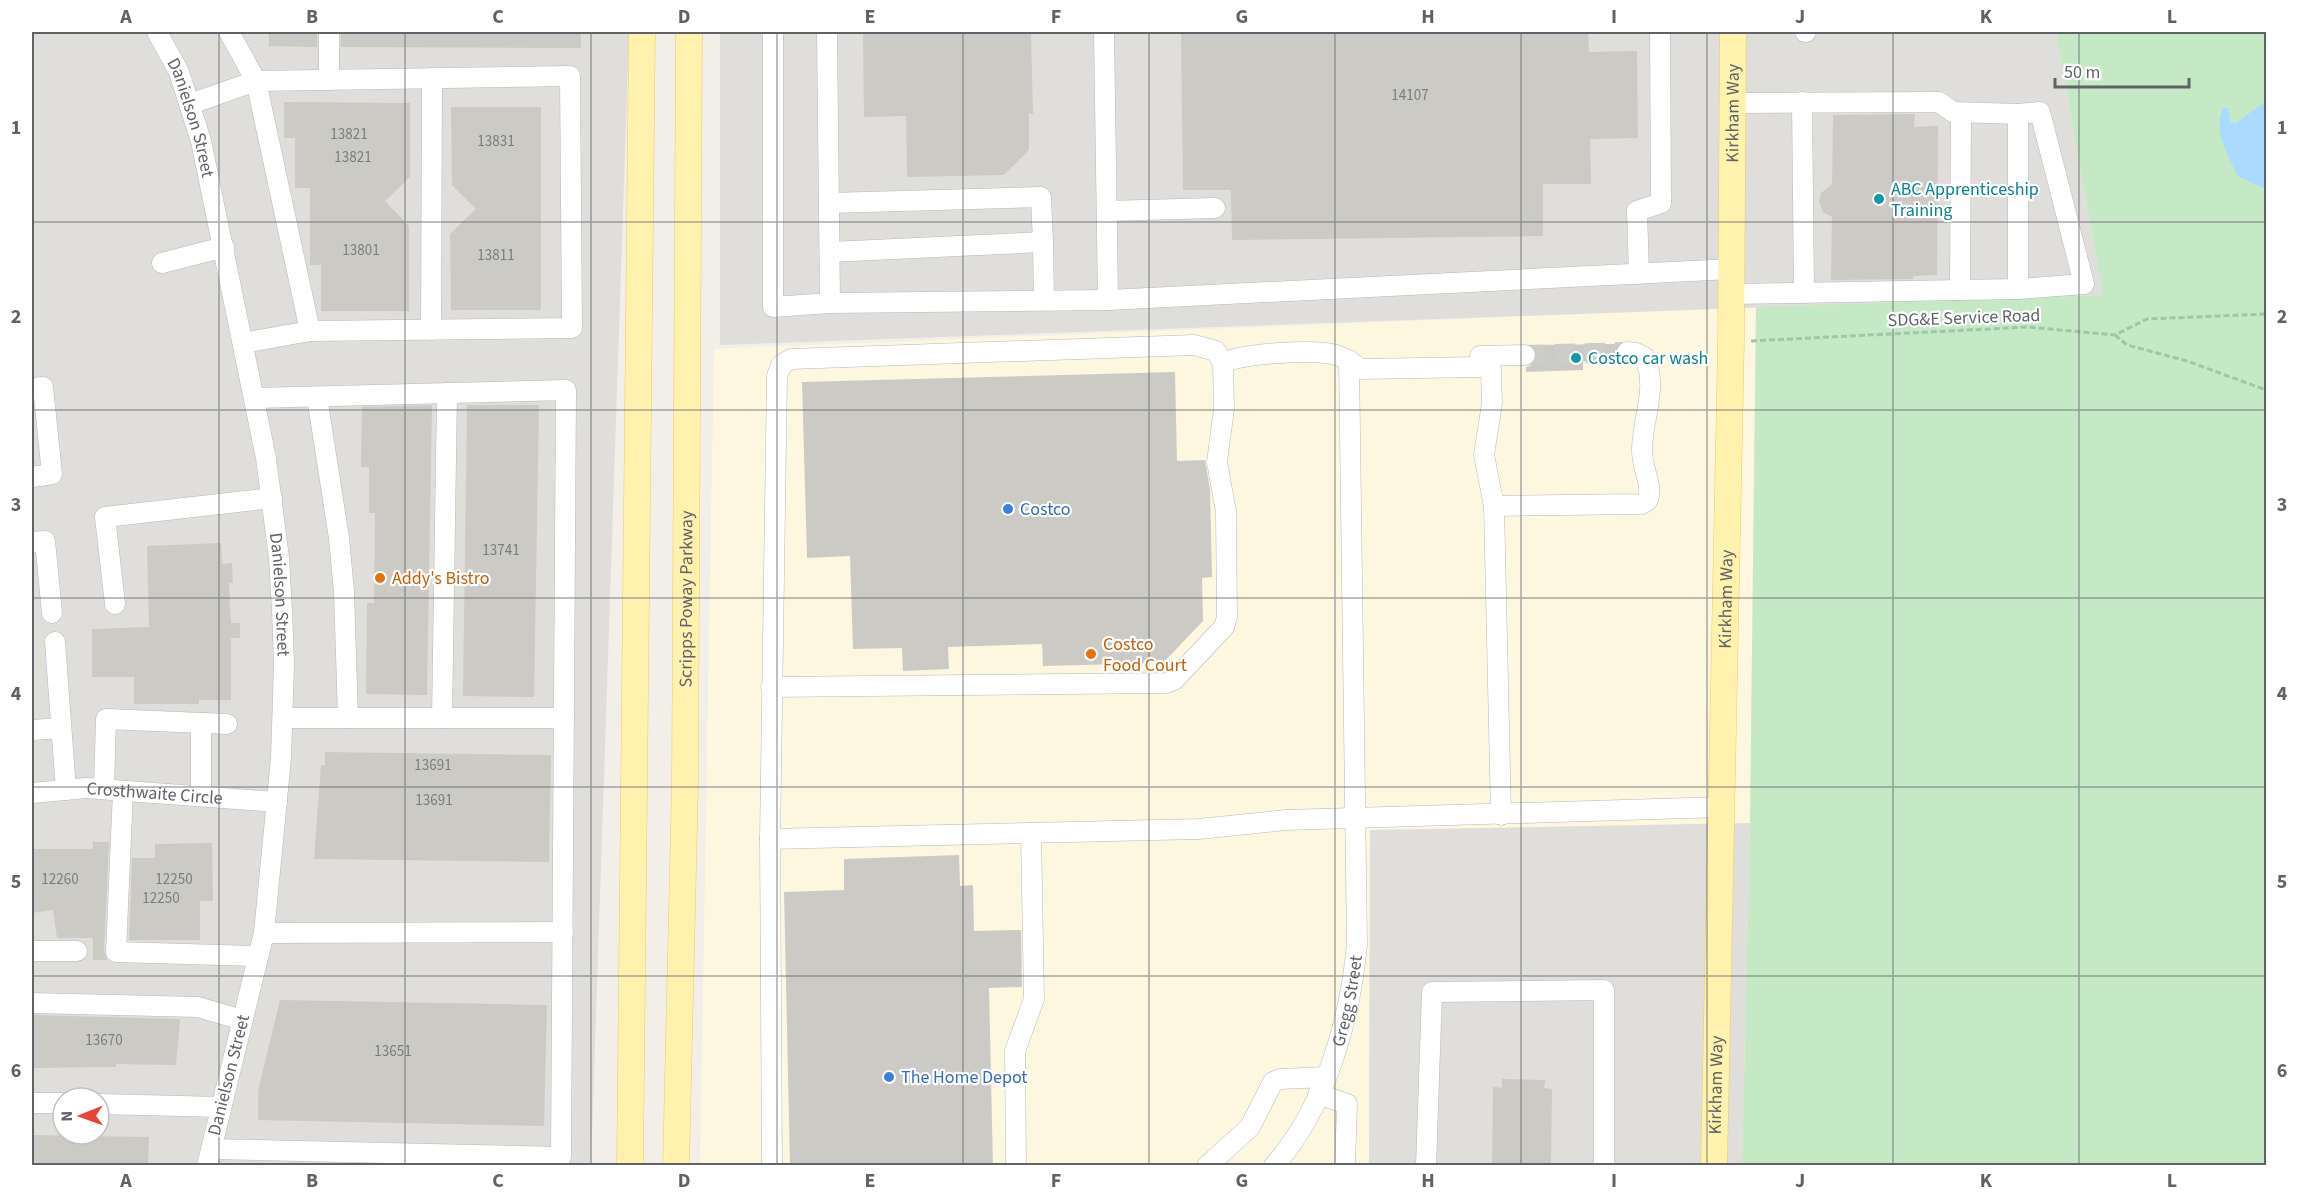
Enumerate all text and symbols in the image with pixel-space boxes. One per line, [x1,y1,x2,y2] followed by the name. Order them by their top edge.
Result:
[119,3,132,31] text: A
[306,3,318,31] text: B
[492,3,504,31] text: C
[678,3,690,31] text: D
[865,3,875,31] text: E
[1051,3,1061,31] text: F
[1236,3,1248,31] text: G
[1421,3,1435,31] text: H
[1611,3,1617,31] text: I
[1795,3,1805,31] text: J
[1980,3,1993,31] text: K
[2167,3,2177,31] text: L
[2055,51,2188,89] scale bar
[161,53,221,180] street label: Danielson Street
[2064,60,2100,85] text: 50 m
[1720,63,1745,163] street label: Kirkham Way
[1391,85,1429,106] house number: 14107
[11,114,21,142] text: 1
[2277,114,2287,142] text: 1
[330,124,368,145] house number: 13821
[477,131,515,152] house number: 13831
[334,147,372,168] house number: 13821
[1891,177,2039,223] place label: ABC Apprenticeship Training
[1872,192,1886,206] marker: ABC Apprenticeship Training
[342,240,380,261] house number: 13801
[477,245,515,266] house number: 13811
[11,303,21,331] text: 2
[1887,303,2041,333] street label: SDG&E Service Road
[2277,303,2287,331] text: 2
[1588,346,1708,371] place label: Costco car wash
[1569,351,1583,365] marker: Costco car wash
[11,491,21,519] text: 3
[2277,491,2287,519] text: 3
[1020,497,1071,522] place label: Costco
[1001,502,1015,516] marker: Costco
[673,510,699,688] street label: Scripps Poway Parkway
[263,531,296,657] street label: Danielson Street
[482,540,520,561] house number: 13741
[1712,549,1739,649] street label: Kirkham Way
[392,566,490,591] place label: Addy's Bistro
[373,571,387,585] marker: Addy's Bistro
[1103,632,1187,678] place label: Costco Food Court
[1084,647,1098,661] marker: Costco Food Court
[11,680,22,708] text: 4
[2277,680,2288,708] text: 4
[414,755,452,776] house number: 13691
[86,776,224,810] street label: Crosthwaite Circle
[415,790,453,811] house number: 13691
[11,868,21,896] text: 5
[2277,868,2287,896] text: 5
[41,869,79,890] house number: 12260
[155,869,193,890] house number: 12250
[142,888,180,909] house number: 12250
[1325,954,1368,1050] street label: Gregg Street
[202,1012,256,1138] street label: Danielson Street
[85,1030,123,1051] house number: 13670
[1702,1035,1729,1135] street label: Kirkham Way
[374,1041,412,1062] house number: 13651
[11,1057,21,1085] text: 6
[2277,1057,2287,1085] text: 6
[901,1065,1027,1090] place label: The Home Depot
[882,1070,896,1084] marker: The Home Depot
[51,1086,111,1146] north arrow
[56,1111,78,1122] text: N
[119,1167,132,1195] text: A
[306,1167,318,1195] text: B
[492,1167,504,1195] text: C
[678,1167,690,1195] text: D
[865,1167,875,1195] text: E
[1051,1167,1061,1195] text: F
[1236,1167,1248,1195] text: G
[1421,1167,1435,1195] text: H
[1611,1167,1617,1195] text: I
[1795,1167,1805,1195] text: J
[1980,1167,1993,1195] text: K
[2167,1167,2177,1195] text: L

